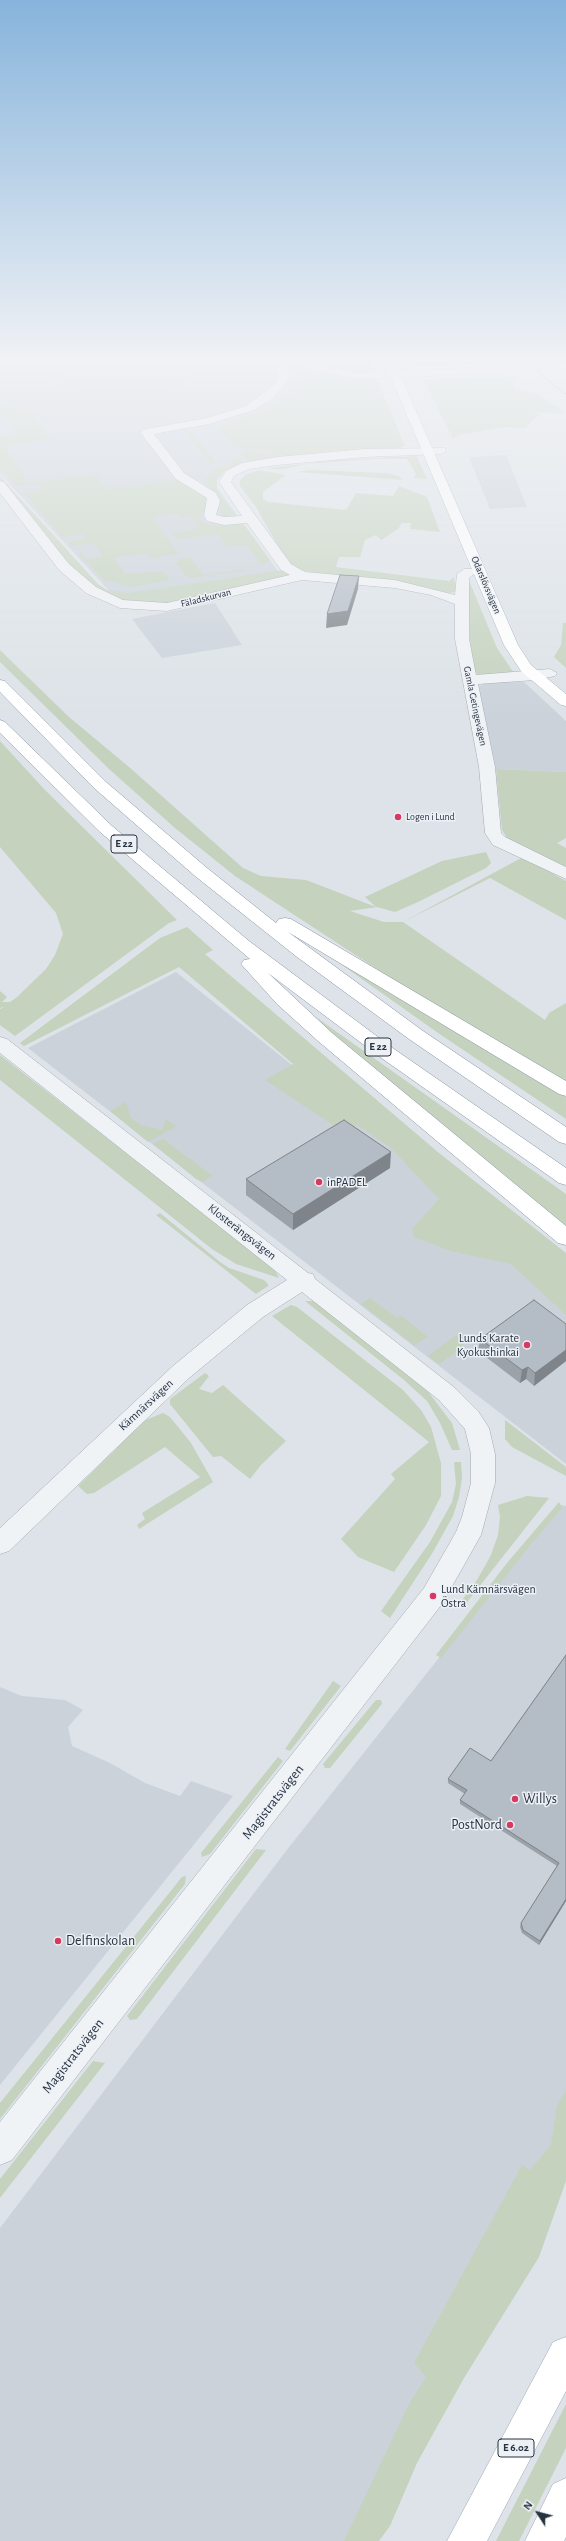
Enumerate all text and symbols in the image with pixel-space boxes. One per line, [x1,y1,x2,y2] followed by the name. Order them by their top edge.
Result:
[468,554,504,616] street label: Odarslövsvägen
[180,586,232,610] street label: Fäladskurvan
[461,665,489,747] street label: Gamla Getingevägen
[406,811,455,823] place label: Logen i Lund
[393,812,403,822] marker: Logen i Lund
[111,835,137,853] road number: E 22
[365,1038,391,1056] road number: E 22
[327,1175,367,1189] place label: inPADEL
[314,1177,324,1187] marker: inPADEL
[205,1201,279,1263] street label: Klosterängsvägen
[457,1331,519,1359] place label: Lunds Karate Kyokushinkai
[522,1340,532,1350] marker: Lunds Karate Kyokushinkai
[116,1376,176,1434] street label: Kämnärsvägen
[441,1582,536,1610] place label: Lund Kämnärsvägen Östra
[428,1591,438,1601] marker: Lund Kämnärsvägen Östra
[239,1761,307,1843] street label: Magistratsvägen
[523,1791,557,1807] place label: Willys
[510,1794,520,1804] marker: Willys
[451,1817,502,1833] place label: PostNord
[505,1820,515,1830] marker: PostNord
[66,1933,135,1949] place label: Delfinskolan
[53,1936,63,1946] marker: Delfinskolan
[39,2015,107,2097] street label: Magistratsvägen
[498,2439,534,2457] road number: E 6.02
[518,2493,558,2533] north arrow
[521,2499,535,2512] text: N

